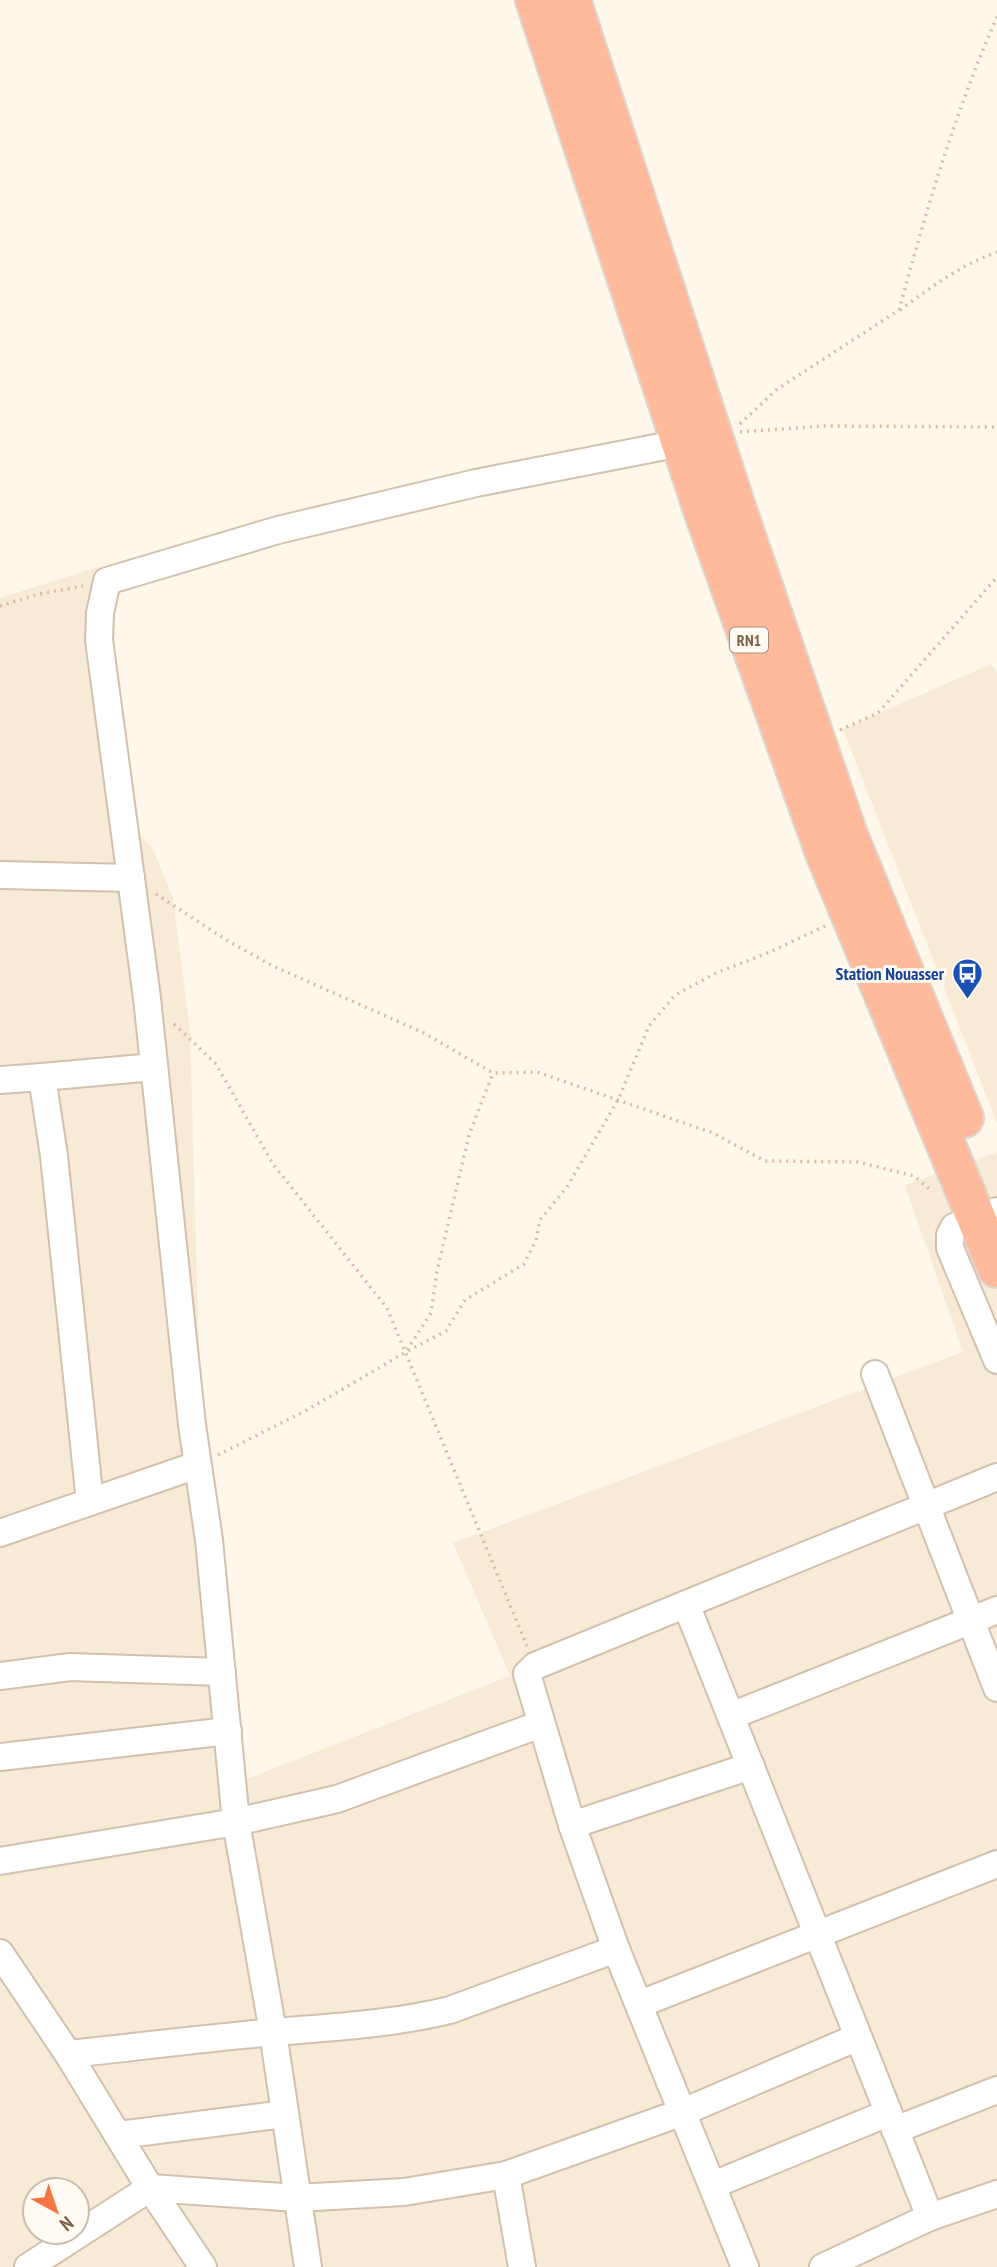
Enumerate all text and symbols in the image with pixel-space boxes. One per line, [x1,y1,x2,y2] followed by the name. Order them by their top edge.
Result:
[730,628,768,652] road number: RN1
[950,957,984,1001] bus stop icon: Station Nouasser
[836,962,945,985] place label: Station Nouasser
[21,2176,91,2246] north arrow
[55,2212,79,2237] text: N

